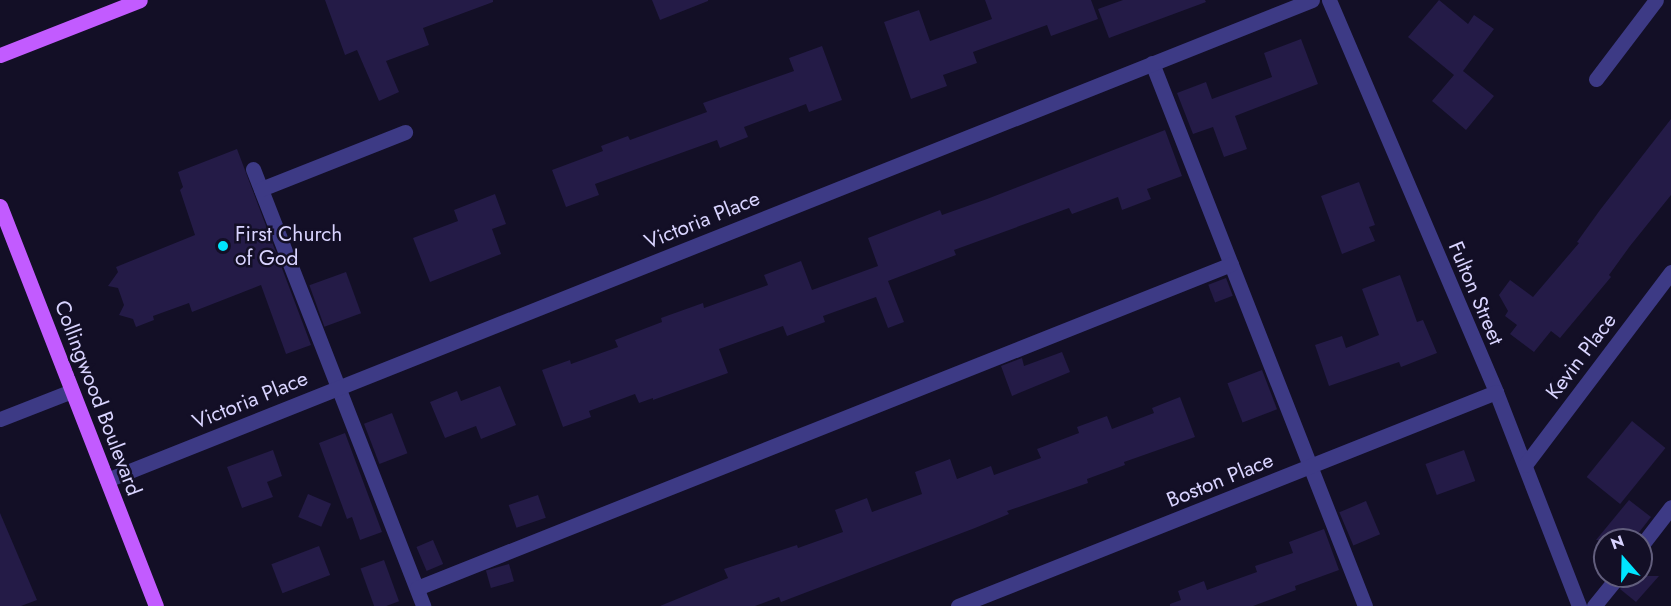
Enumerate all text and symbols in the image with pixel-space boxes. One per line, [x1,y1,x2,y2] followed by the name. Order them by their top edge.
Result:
[641,185,763,255] street label: Victoria Place
[235,221,342,271] place label: First Church of God
[1443,238,1509,348] street label: Fulton Street
[216,239,230,253] marker: First Church of God
[49,297,147,499] street label: Collingwood Boulevard
[1541,308,1621,404] street label: Kevin Place
[189,365,311,435] street label: Victoria Place
[1163,447,1277,513] street label: Boston Place
[1593,528,1653,588] north arrow
[1607,530,1627,555] text: N

